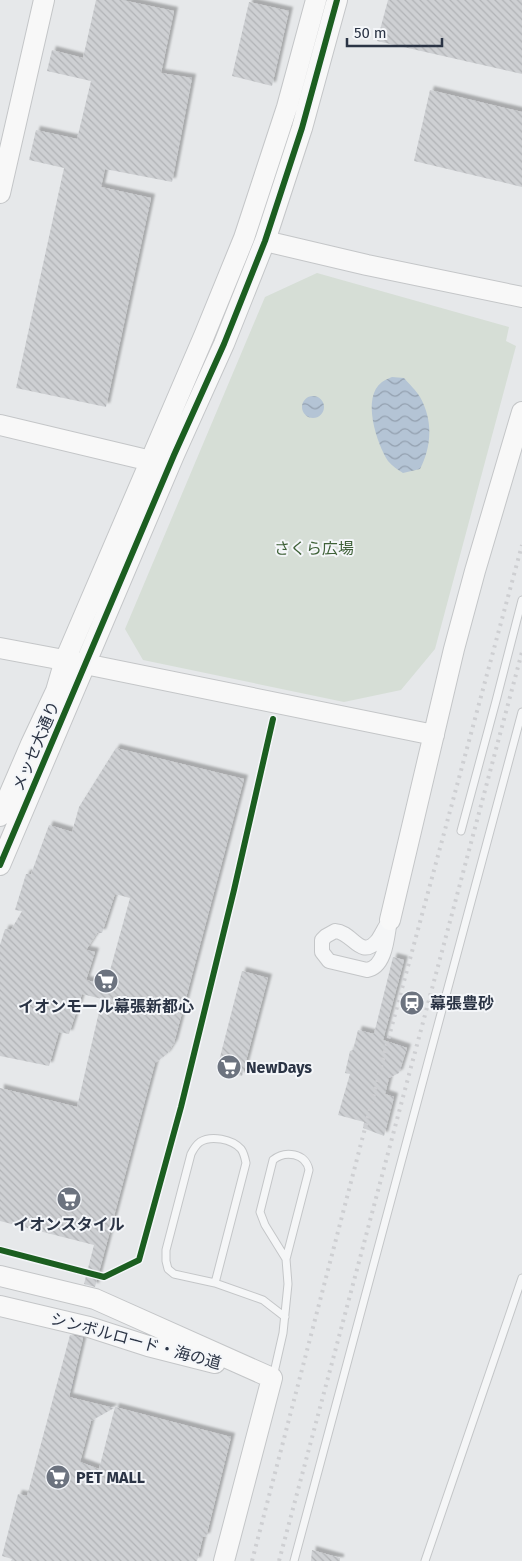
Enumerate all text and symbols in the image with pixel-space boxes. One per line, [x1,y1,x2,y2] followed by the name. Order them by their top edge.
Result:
[347,15,442,47] scale bar
[354,24,387,42] text: 50 m
[274,539,354,558] park label: さくら広場
[8,698,64,794] street label: メッセ大通り
[93,968,119,994] supermarket icon: イオンモール幕張新都心
[399,990,425,1016] station icon: 幕張豊砂
[430,994,494,1013] place label: 幕張豊砂
[18,997,194,1016] place label: イオンモール幕張新都心
[216,1054,242,1080] supermarket icon: NewDays
[246,1058,312,1077] place label: NewDays
[56,1186,82,1212] supermarket icon: イオンスタイル
[13,1215,125,1234] place label: イオンスタイル
[49,1309,223,1373] street label: シンボルロード・海の道
[45,1464,71,1490] supermarket icon: PET MALL
[76,1468,145,1487] place label: PET MALL

